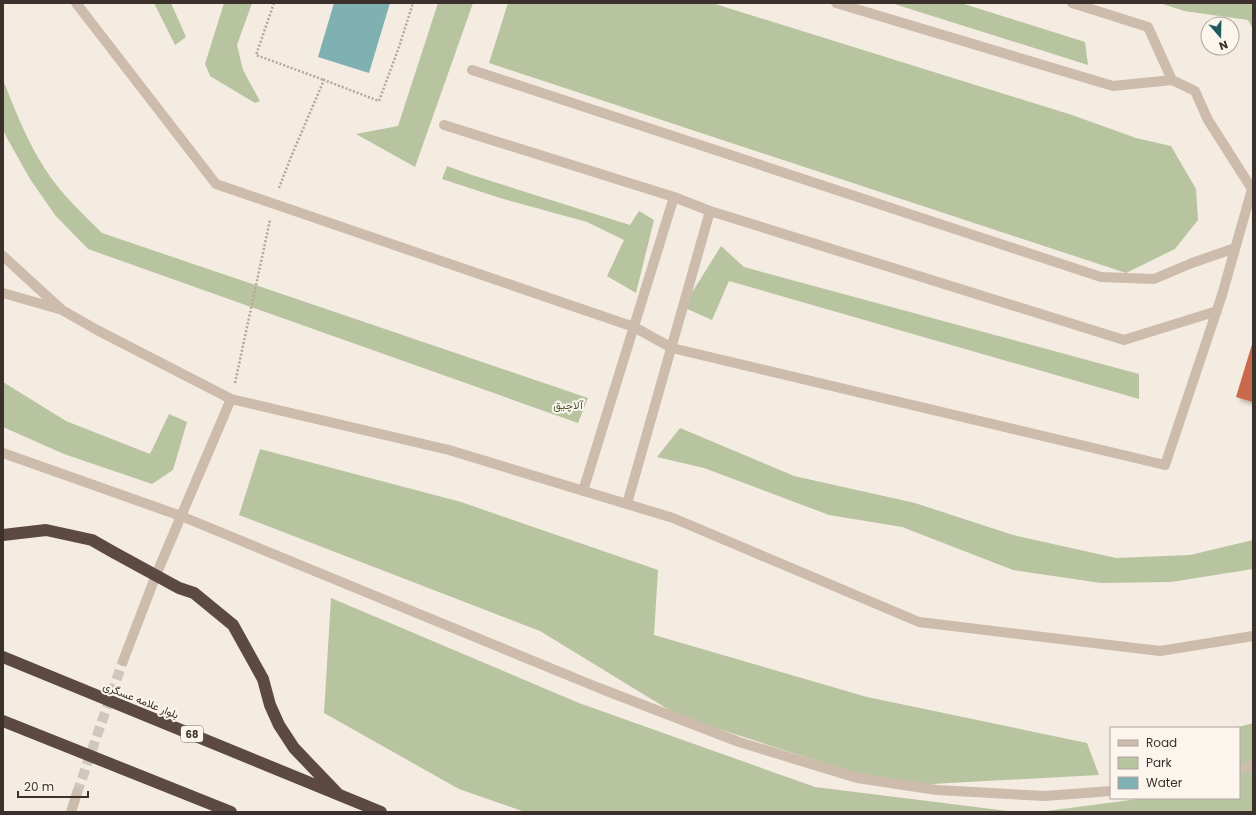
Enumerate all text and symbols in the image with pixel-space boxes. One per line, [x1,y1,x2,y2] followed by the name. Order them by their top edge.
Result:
[1200,16,1240,56] north arrow
[1217,36,1230,54] text: N
[553,397,584,413] park label: آلاچیق
[101,678,181,722] street label: بلوار علامه عسگری
[181,726,203,742] road number: 68
[1110,727,1240,799] legend
[1146,734,1177,751] text: Road
[1146,754,1173,771] text: Park
[18,773,88,799] scale bar
[1146,774,1183,791] text: Water
[24,778,54,795] text: 20 m

